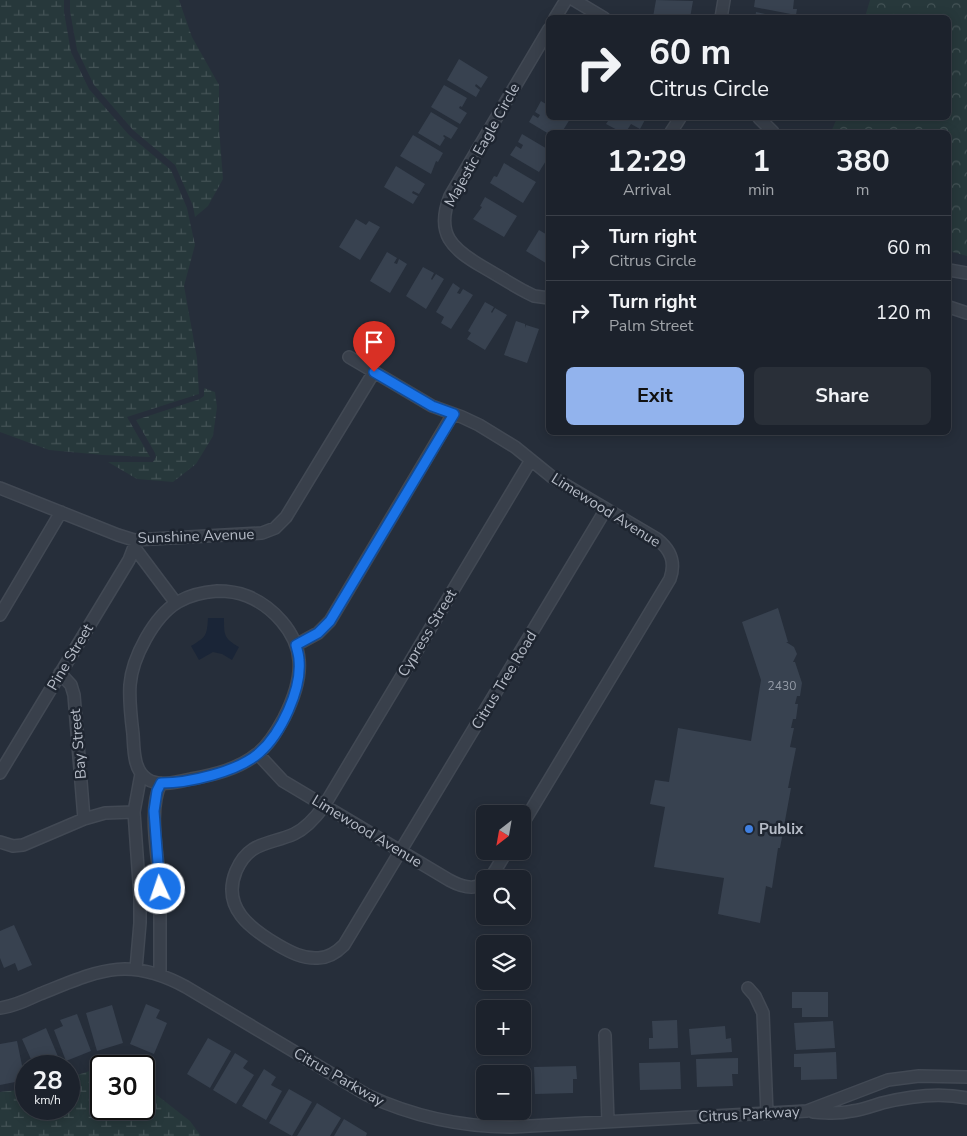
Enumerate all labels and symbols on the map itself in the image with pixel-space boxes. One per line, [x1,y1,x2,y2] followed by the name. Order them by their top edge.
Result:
[440,79,524,210] street label: Majestic Eagle Circle
[353,321,395,372] pin
[548,468,664,552] street label: Limewood Avenue
[137,524,255,548] street label: Sunshine Avenue
[393,585,461,680] street label: Cypress Street
[42,619,98,694] street label: Pine Street
[467,627,541,733] street label: Citrus Tree Road
[768,678,796,694] house number: 2430
[65,707,91,780] street label: Bay Street
[308,790,426,872] street label: Limewood Avenue
[476,805,531,860] north arrow
[759,819,804,839] place label: Publix
[743,823,755,835] marker: Publix
[133,862,185,914] position arrow
[290,1043,388,1111] street label: Citrus Parkway
[90,1055,155,1120] speed limit sign: 30
[698,1101,800,1127] street label: Citrus Parkway

